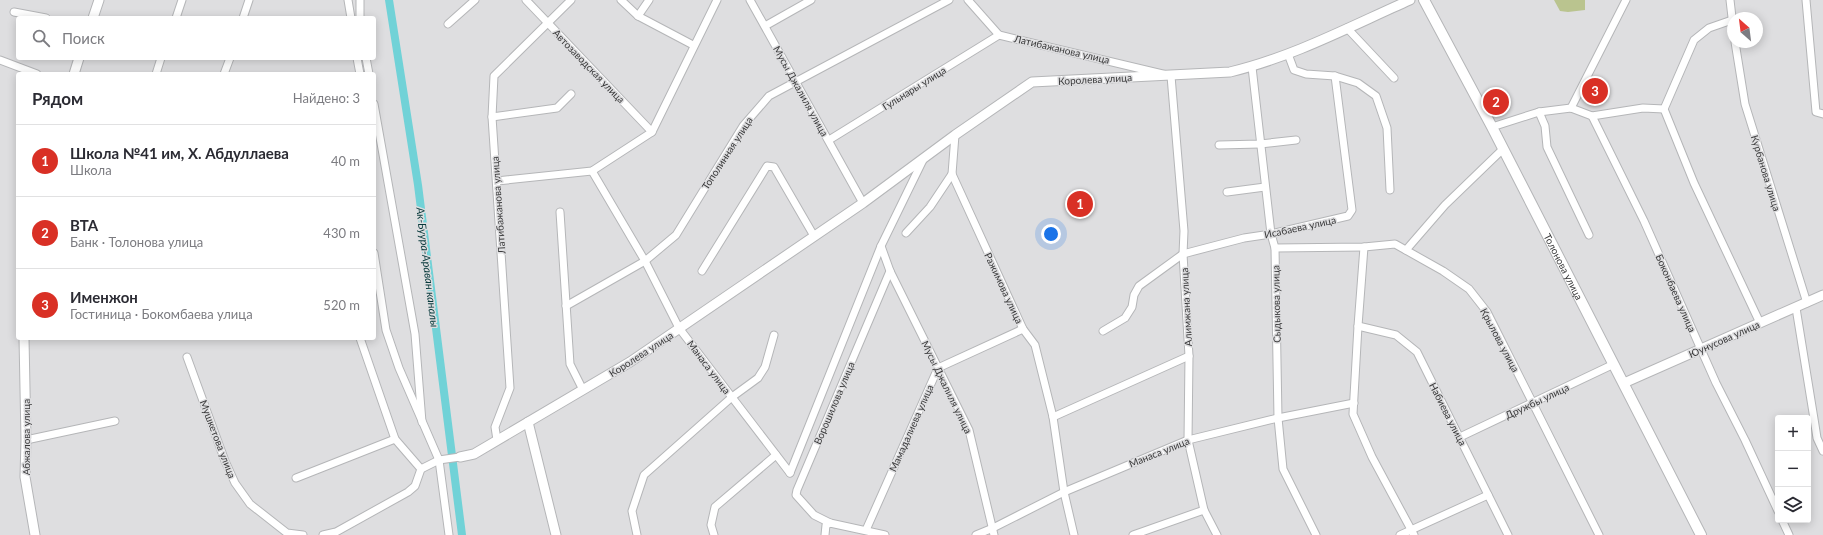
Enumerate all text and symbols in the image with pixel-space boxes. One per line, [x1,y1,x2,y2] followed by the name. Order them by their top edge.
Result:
[1727,12,1763,48] north arrow
[16,16,376,60] search box
[30,27,52,49] icon: search
[551,27,627,105] street label: Автозаводская улица
[62,29,105,47] text: Поиск
[1012,32,1111,66] street label: Латибажанова улица
[771,44,831,138] street label: Мусы Джалиля улица
[880,64,948,112] street label: Гульнары улица
[1058,71,1132,87] street label: Королева улица
[1582,76,1608,106] pin: 3
[1483,87,1509,117] pin: 2
[32,88,83,109] text: Рядом
[293,90,360,106] text: Найдено: 3
[699,114,755,192] street label: Тополинная улица
[1749,134,1783,212] street label: Курбанова улица
[70,144,289,162] text: Школа №41 им, Х. Абдуллаева
[41,153,49,169] text: 1
[331,153,360,169] text: 40 m
[489,156,507,255] street label: Латибажанова улица
[70,162,112,178] text: Школа
[1067,189,1093,219] pin: 1
[414,205,442,328] water label: Ак-Буура-Араван каналы
[1263,214,1337,240] street label: Исабаева улица
[70,216,98,234] text: BTA
[1041,224,1061,244] your location
[41,225,49,241] text: 2
[323,225,360,241] text: 430 m
[1542,231,1586,302] street label: Толонова улица
[70,234,203,250] text: Банк · Толонова улица
[982,251,1026,325] street label: Ражимова улица
[1653,252,1699,334] street label: Боконбаева улица
[1269,265,1283,343] street label: Сыдыкова улица
[1178,267,1194,347] street label: Алимжана улица
[70,288,138,306] text: Именжон
[41,297,49,313] text: 3
[323,297,360,313] text: 520 m
[70,306,253,322] text: Гостиница · Бокомбаева улица
[1478,306,1522,374] street label: Крылова улица
[1687,318,1761,360] street label: Юунусова улица
[607,329,675,379] street label: Королева улица
[685,338,733,396] street label: Манаса улица
[919,339,975,435] street label: Мусы Джалиля улица
[811,360,857,446] street label: Ворошилова улица
[1427,380,1469,448] street label: Набиева улица
[1503,381,1571,421] street label: Дружбы улица
[886,383,936,473] street label: Мамадалиева улица
[198,398,238,480] street label: Мушкетова улица
[20,399,32,475] street label: Абжалова улица
[1775,415,1811,523] map controls
[1775,415,1811,451] button: +
[1127,434,1191,470] street label: Манаса улица
[1775,451,1811,487] button: −
[1775,487,1811,523] button: layers

